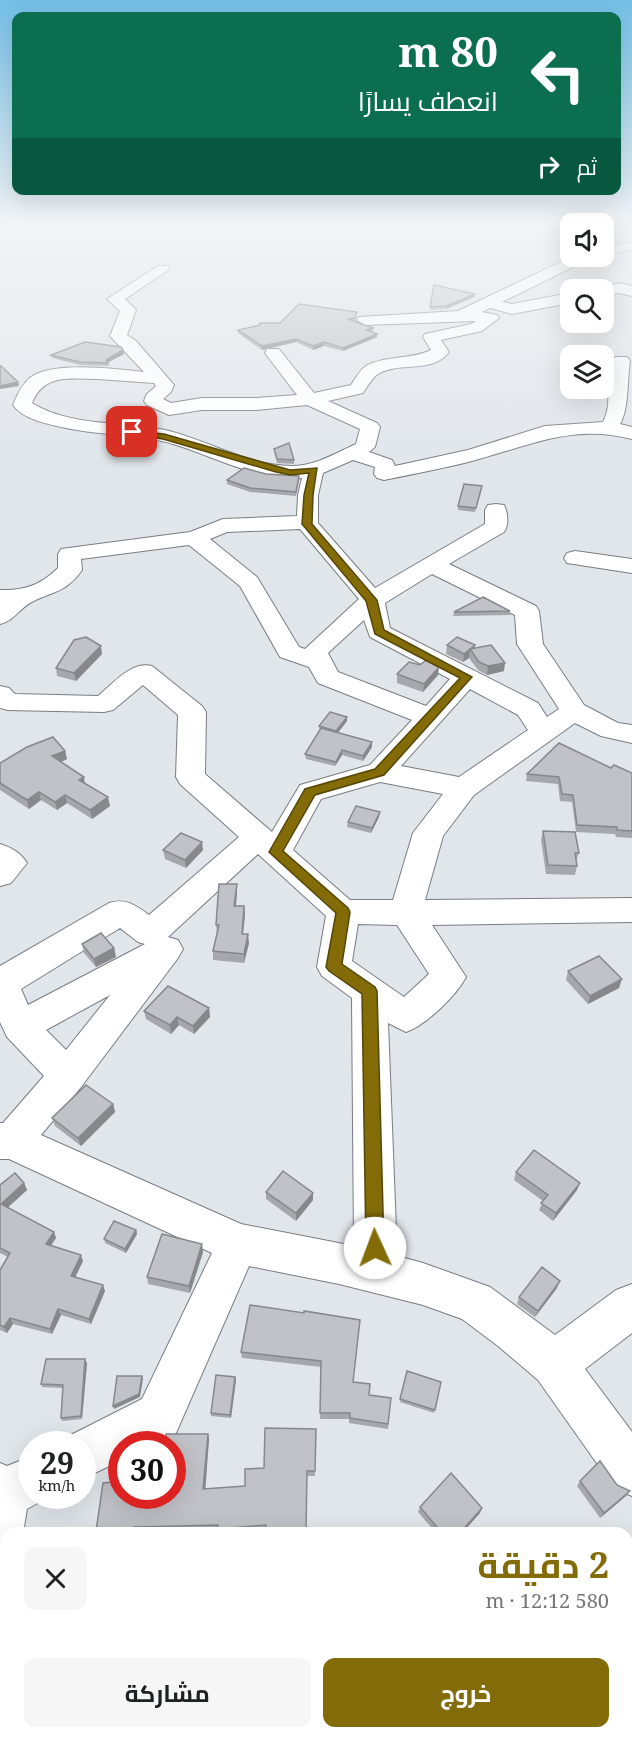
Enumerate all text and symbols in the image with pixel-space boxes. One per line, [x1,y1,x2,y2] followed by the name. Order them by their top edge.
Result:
[398,22,498,79] text: 80 m
[519,36,597,114] icon: left
[358,82,498,119] text: انعطف يسارًا
[532,150,565,183] icon: right
[577,151,597,181] text: ثم
[560,213,614,399] map controls
[560,213,614,267] button: sound
[560,279,614,333] button: search
[560,345,614,399] button: layers
[106,406,157,457] pin
[115,415,148,448] icon: arrive
[343,1216,407,1280] position arrow
[108,1431,186,1509] speed limit sign: 30
[40,1442,74,1483] text: 29
[39,1475,75,1495] text: km/h
[478,1540,609,1589] text: 2 دقيقة
[24,1547,87,1610] button: close
[486,1587,609,1614] text: 580 m · 12:12
[24,1658,311,1727] button: مشاركة
[323,1658,609,1727] button: خروج

